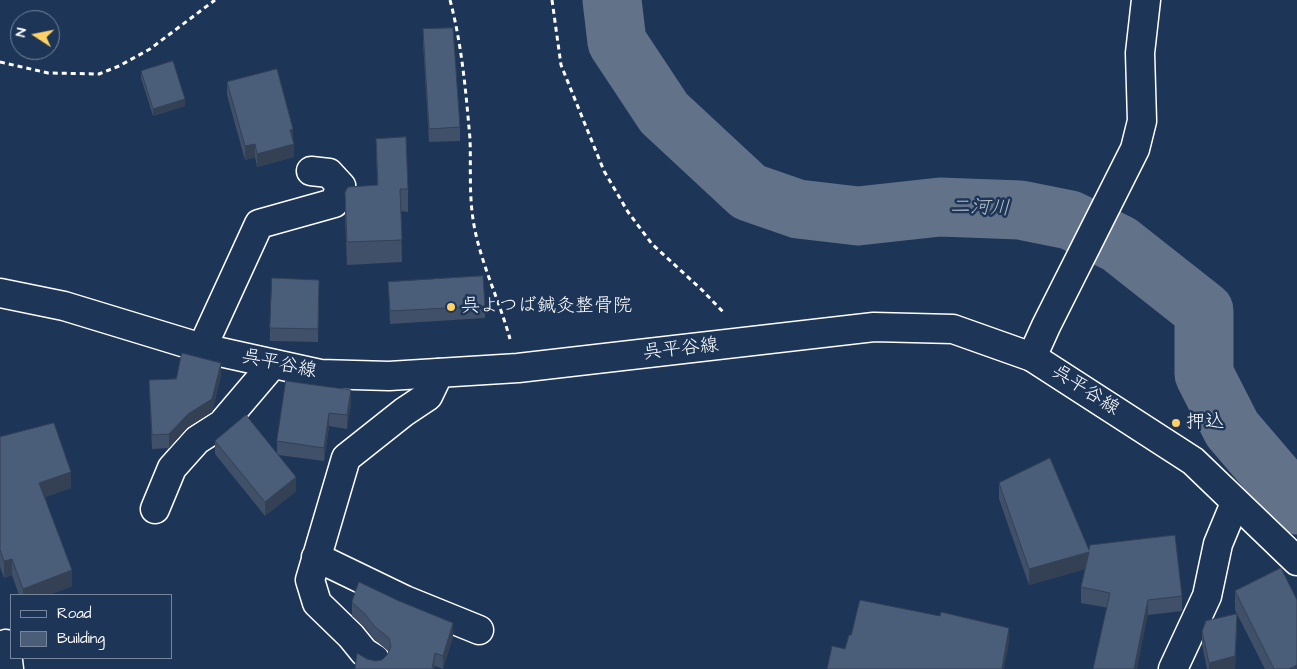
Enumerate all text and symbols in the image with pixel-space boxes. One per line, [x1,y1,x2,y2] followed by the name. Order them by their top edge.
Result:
[10,10,60,60] north arrow
[11,26,32,39] text: N
[950,196,1010,222] water label: 二河川
[461,296,632,318] place label: 呉よつば鍼灸整骨院
[445,301,457,313] marker: 呉よつば鍼灸整骨院
[642,335,720,365] street label: 呉平谷線
[239,346,319,384] street label: 呉平谷線
[1047,361,1123,421] street label: 呉平谷線
[1186,412,1224,434] place label: 押込
[1170,417,1182,429] marker: 押込
[10,594,172,659] legend
[57,603,91,624] text: Road
[57,628,105,649] text: Building

